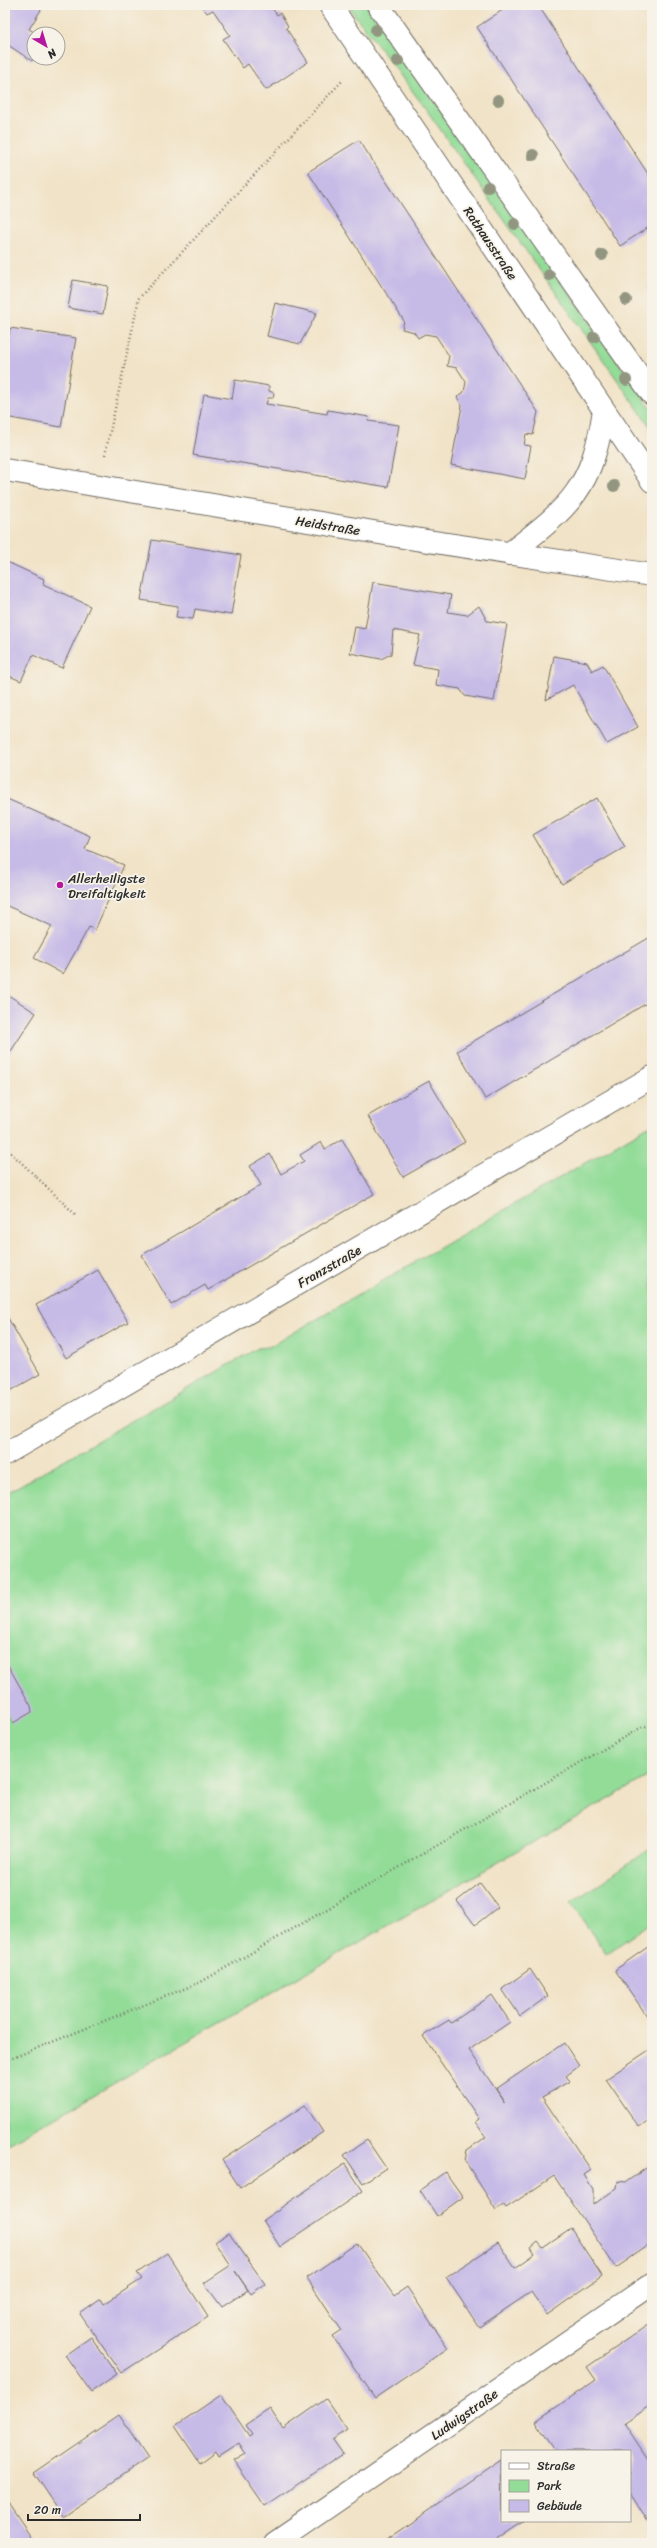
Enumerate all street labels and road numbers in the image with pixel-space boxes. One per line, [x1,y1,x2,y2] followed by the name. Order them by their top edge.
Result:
[457,202,524,285] street label: Rathausstraße
[294,509,362,542] street label: Heidstraße
[293,1239,366,1294] street label: Franzstraße
[426,2382,503,2446] street label: Ludwigstraße

